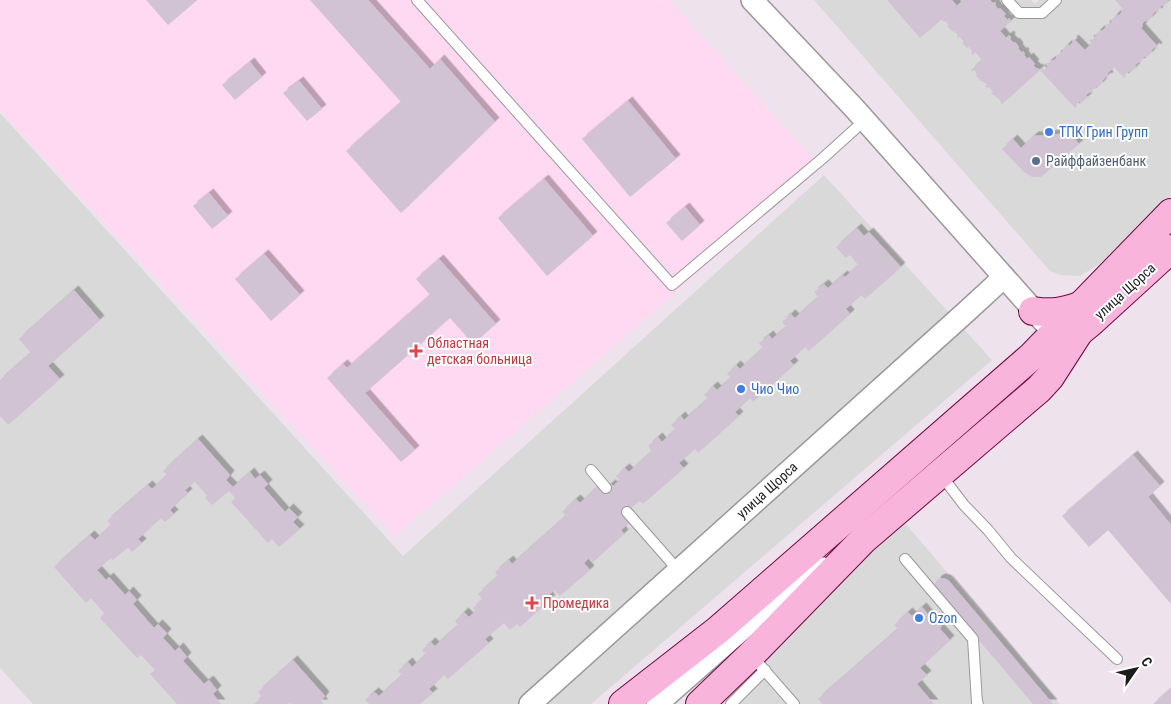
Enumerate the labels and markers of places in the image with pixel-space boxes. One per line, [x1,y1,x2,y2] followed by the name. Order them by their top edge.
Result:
[1059,124,1148,140] place label: ТПК Грин Групп
[1043,126,1055,138] marker: ТПК Грин Групп
[1046,153,1147,169] place label: Райффайзенбанк
[1030,155,1042,167] marker: Райффайзенбанк
[427,335,532,367] place label: Областная детская больница
[409,344,423,358] marker: Областная детская больница
[751,381,799,397] place label: Чио Чио
[735,383,747,395] marker: Чио Чио
[543,595,609,611] place label: Промедика
[525,596,539,610] marker: Промедика
[929,610,957,626] place label: Ozon
[913,612,925,624] marker: Ozon

